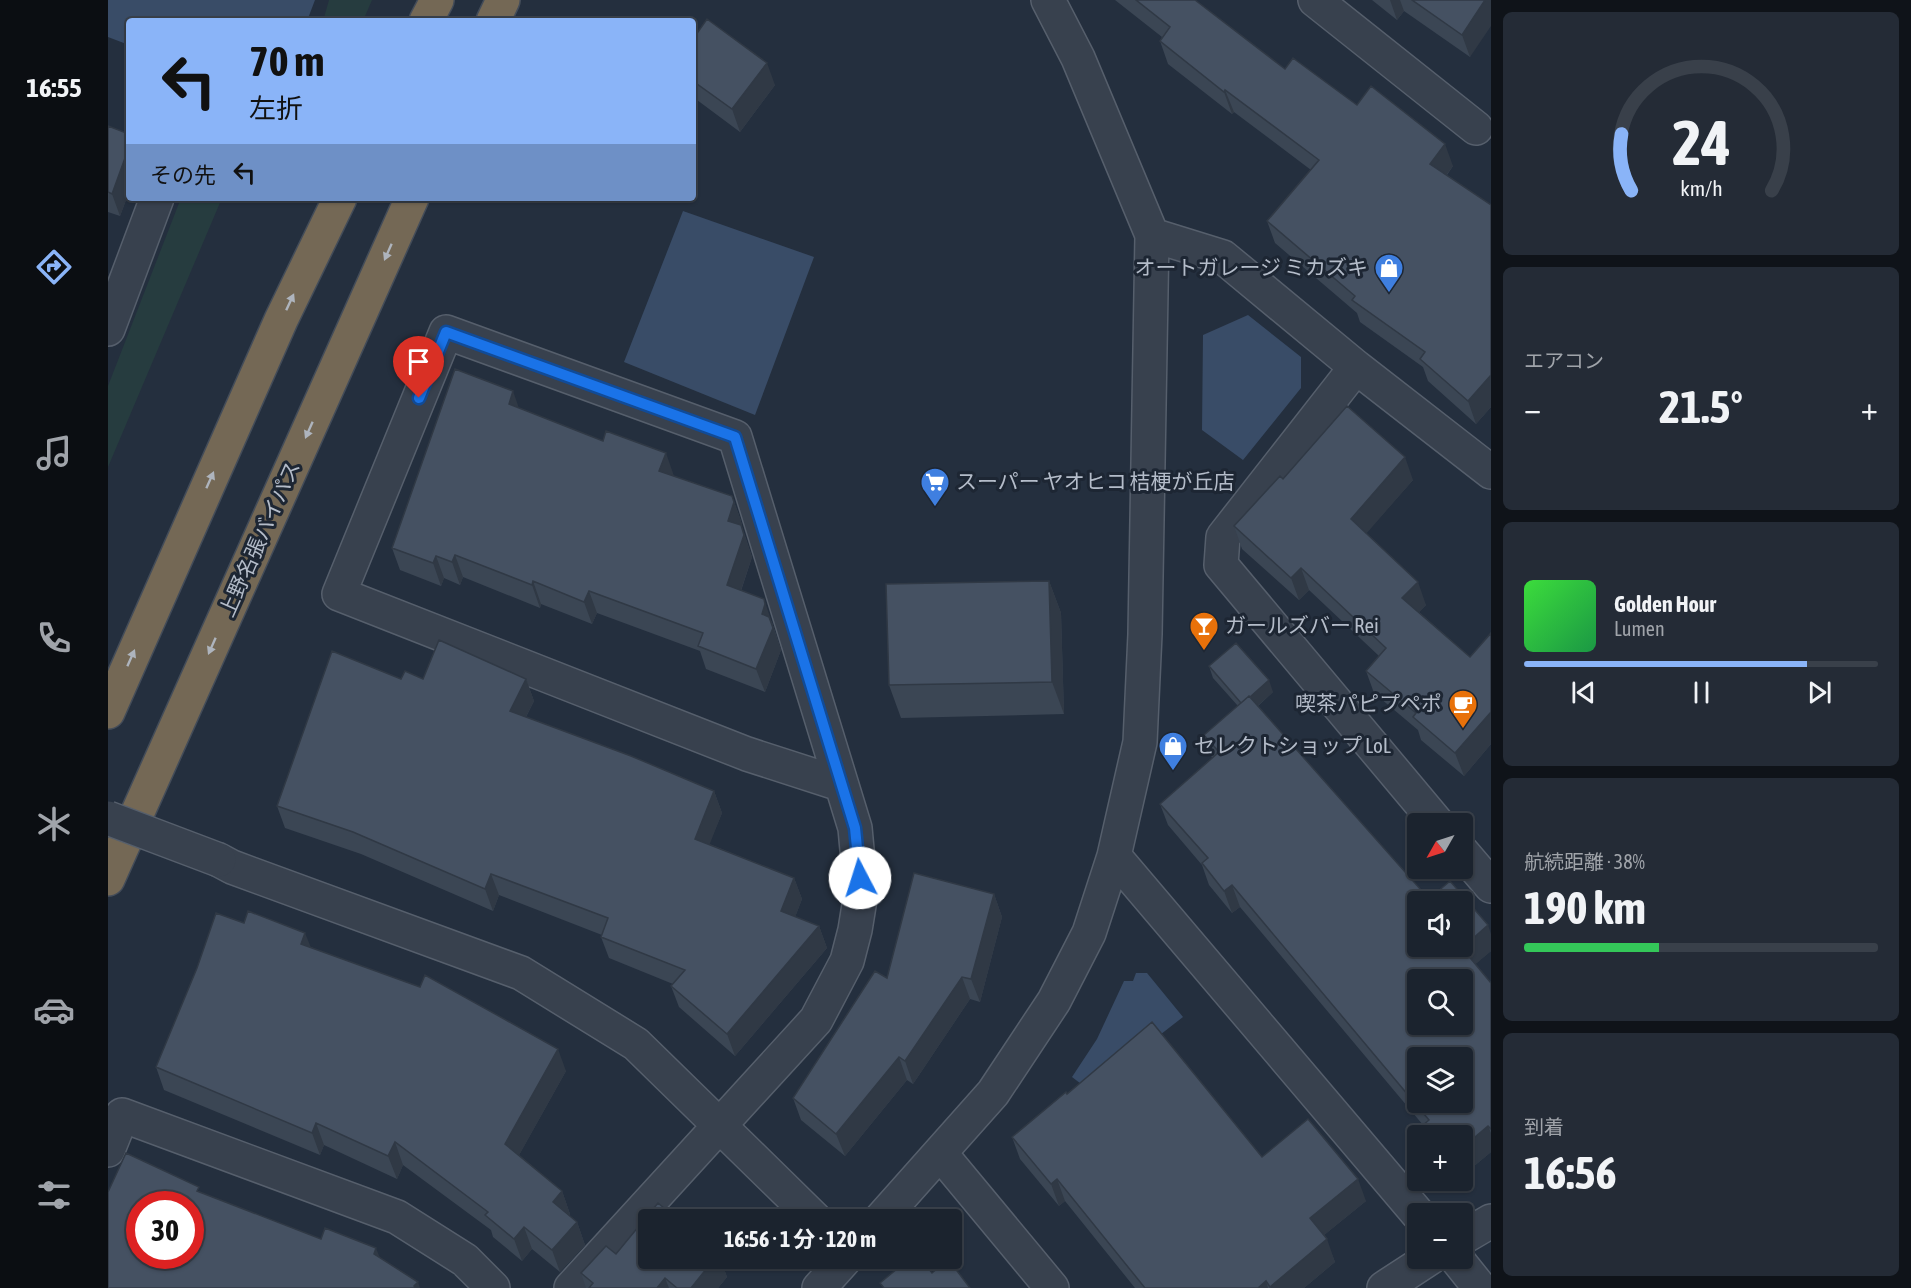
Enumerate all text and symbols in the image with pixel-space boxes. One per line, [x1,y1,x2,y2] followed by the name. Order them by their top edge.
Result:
[249,37,324,85] text: 70 m
[150,42,228,120] icon: left
[26,72,82,103] text: 16:55
[249,93,303,124] text: 左折
[1672,107,1730,178] text: 24
[228,156,261,189] icon: left
[150,162,216,188] text: その先
[1680,176,1722,201] text: km/h
[383,243,393,261] one-way arrow
[33,246,75,288] icon: directions
[1373,252,1405,294] shop icon: オートガレージ ミカズキ
[1135,255,1368,279] place label: オートガレージ ミカズキ
[286,294,295,311] one-way arrow
[393,336,444,398] pin
[402,345,435,378] icon: arrive
[1524,349,1604,372] text: エアコン
[1659,381,1743,433] text: 21.5°
[1524,389,1541,427] text: −
[1861,389,1878,427] text: +
[304,421,313,438] one-way arrow
[33,432,75,474] icon: music
[214,457,304,620] street label: 上野名張バイパス
[919,466,951,508] supermarket icon: スーパー ヤオヒコ 桔梗が丘店
[956,469,1235,493] place label: スーパー ヤオヒコ 桔梗が丘店
[206,471,216,489] one-way arrow
[1614,591,1716,617] text: Golden Hour
[1188,610,1220,652] bar icon: ガールズバー Rei
[1225,613,1379,637] place label: ガールズバー Rei
[33,617,75,659] icon: phone
[1614,617,1665,640] text: Lumen
[207,638,217,656] one-way arrow
[127,650,136,667] one-way arrow
[1567,676,1600,709] icon: previous
[1685,676,1718,709] icon: pause
[1803,676,1836,709] icon: next
[1447,688,1479,730] cafe icon: 喫茶パピプペポ
[1295,691,1442,715] place label: 喫茶パピプペポ
[1157,730,1189,772] shop icon: セレクトショップ LoL
[1194,733,1391,757] place label: セレクトショップ LoL
[33,803,75,845] icon: climate
[1407,813,1473,879] north arrow
[1407,813,1473,1269] map controls
[828,846,892,910] position arrow
[1524,850,1645,873] text: 航続距離 · 38%
[1524,882,1646,934] text: 190 km
[1407,891,1473,957] button: sound
[1407,969,1473,1035] button: search
[33,989,75,1031] icon: car
[1407,1047,1473,1113] button: layers
[1524,1115,1564,1138] text: 到着
[1407,1125,1473,1191] button: +
[1524,1147,1617,1199] text: 16:56
[33,1174,75,1216] icon: filters
[126,1191,204,1269] speed limit sign: 30
[1407,1203,1473,1269] button: −
[724,1226,876,1252] text: 16:56 · 1 分 · 120 m

